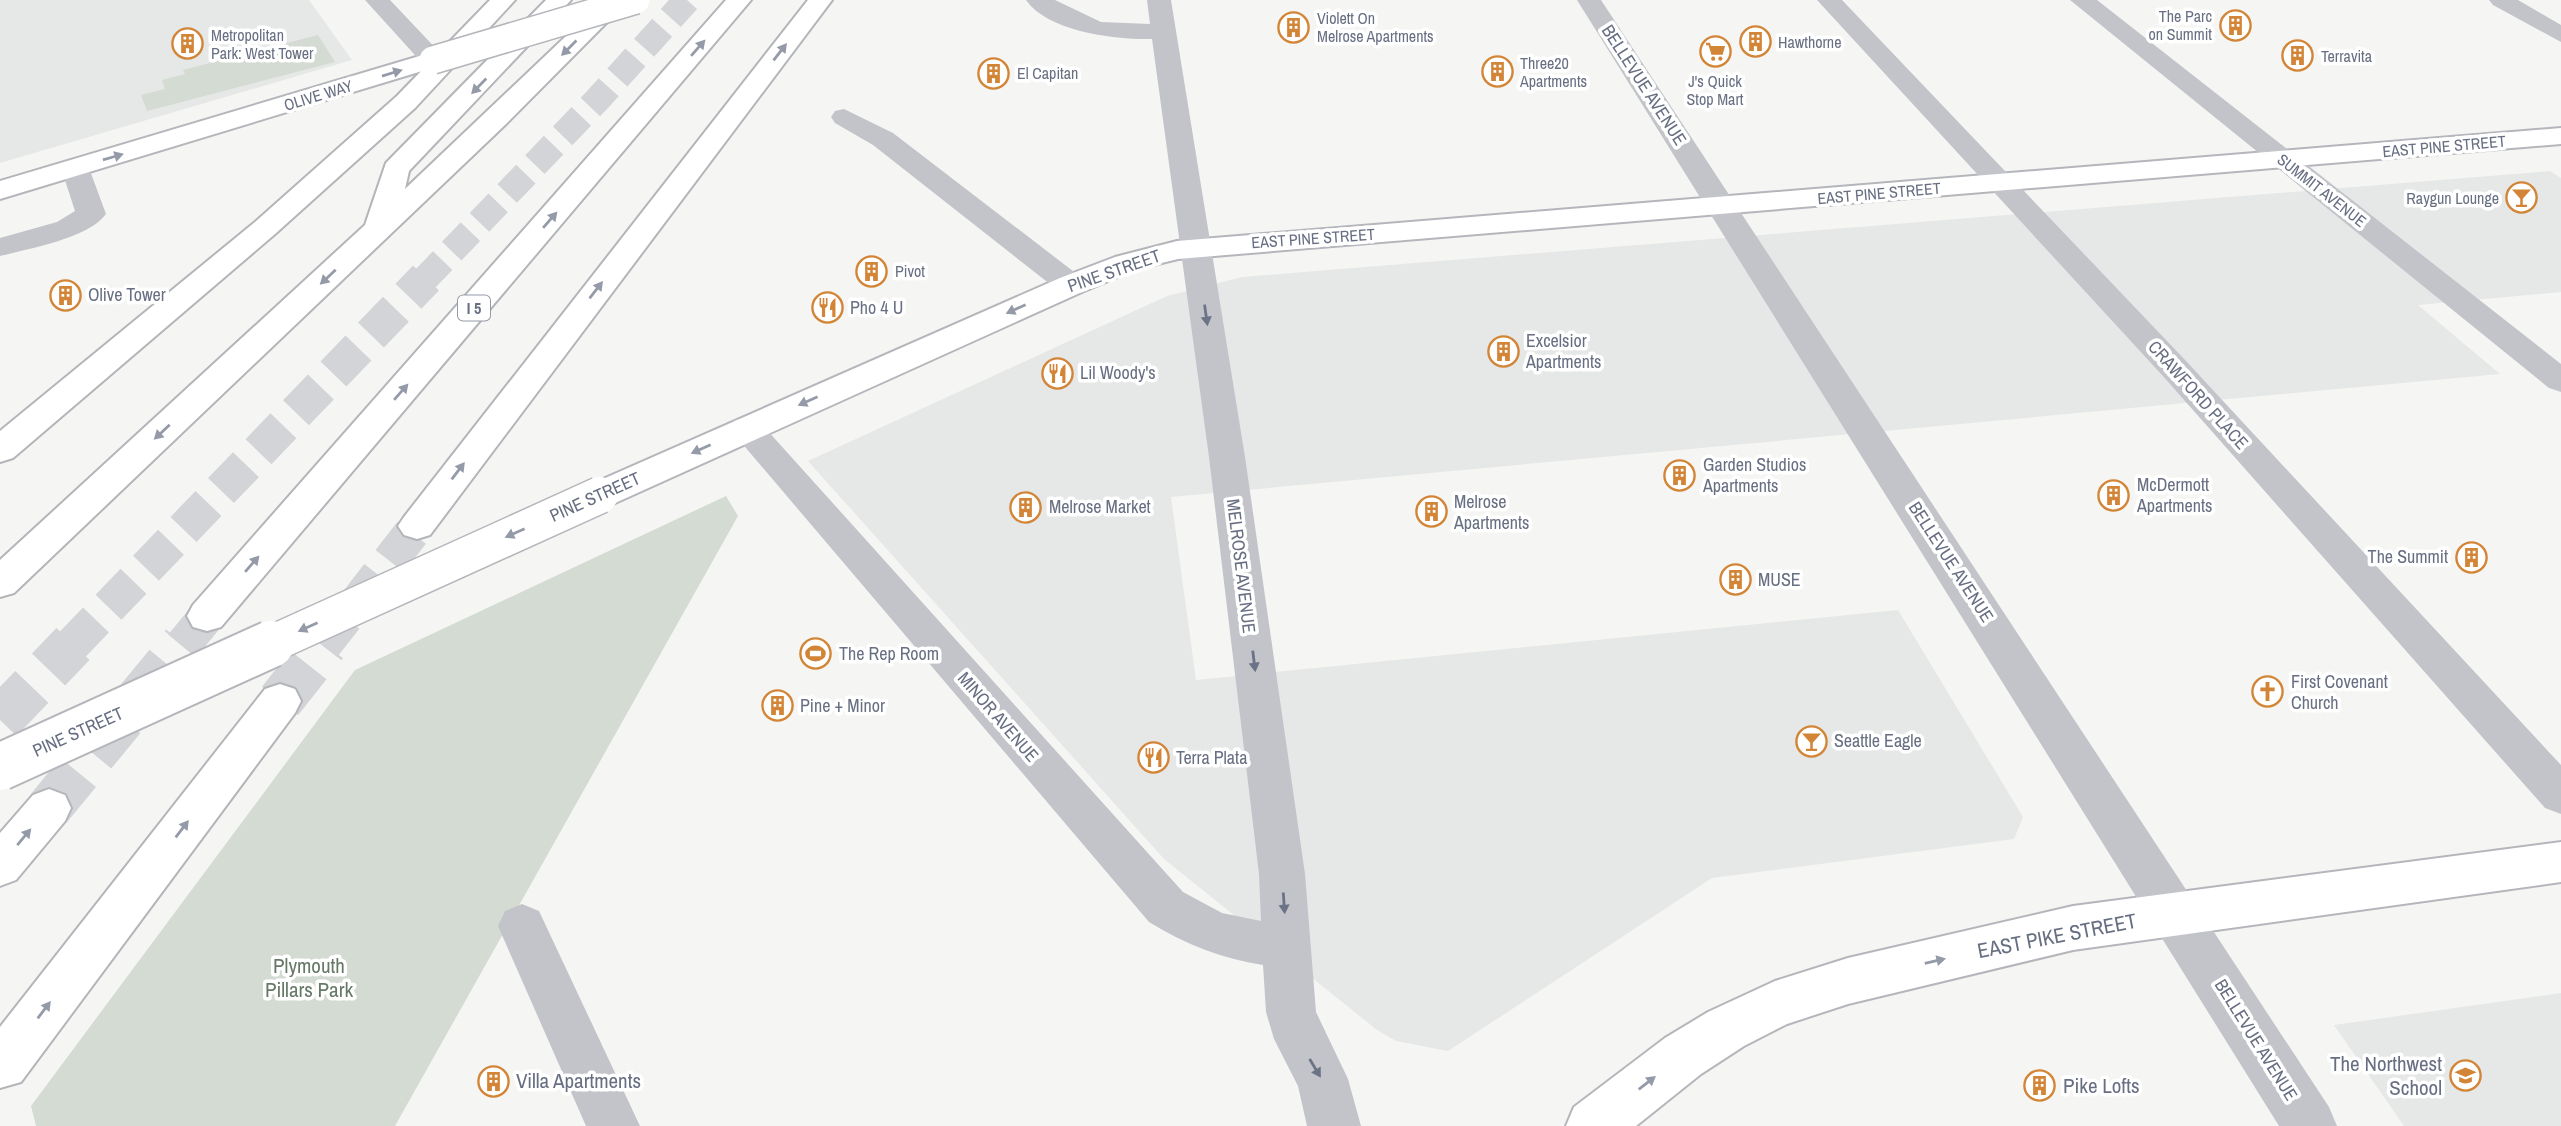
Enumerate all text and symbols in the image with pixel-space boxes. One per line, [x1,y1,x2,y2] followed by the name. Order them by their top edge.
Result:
[2149,5,2212,45] place label: The Parc on Summit
[1317,7,1434,47] place label: Violett On Melrose Apartments
[2218,8,2252,42] building icon: The Parc on Summit
[1277,10,1311,44] building icon: Violett On Melrose Apartments
[1596,20,1693,150] street label: BELLEVUE AVENUE
[211,24,314,64] place label: Metropolitan Park: West Tower
[1738,25,1772,59] building icon: Hawthorne
[171,27,205,61] building icon: Metropolitan Park: West Tower
[1778,31,1841,53] place label: Hawthorne
[1698,35,1732,69] supermarket icon: J's Quick Stop Mart
[690,39,705,56] one-way arrow
[2281,39,2315,73] building icon: Terravita
[561,40,578,57] one-way arrow
[772,43,786,61] one-way arrow
[2321,45,2373,67] place label: Terravita
[1519,52,1587,92] place label: Three20 Apartments
[1480,55,1514,89] building icon: Three20 Apartments
[977,56,1011,90] building icon: El Capitan
[1017,62,1078,84] place label: El Capitan
[382,67,403,77] one-way arrow
[1687,70,1744,110] place label: J's Quick Stop Mart
[281,74,355,116] street label: OLIVE WAY
[470,77,487,94] one-way arrow
[2381,130,2507,162] street label: EAST PINE STREET
[2273,148,2371,232] street label: SUMMIT AVENUE
[102,151,124,162] one-way arrow
[1816,177,1942,209] street label: EAST PINE STREET
[2505,181,2539,215] bar icon: Raygun Lounge
[2406,187,2499,209] place label: Raygun Lounge
[542,212,557,229] one-way arrow
[1251,223,1375,253] street label: EAST PINE STREET
[1064,243,1164,298] street label: PINE STREET
[855,254,889,288] building icon: Pivot
[895,260,925,282] place label: Pivot
[319,269,337,285] one-way arrow
[48,278,82,312] building icon: Olive Tower
[88,282,166,307] place label: Olive Tower
[588,282,603,300] one-way arrow
[810,291,844,325] restaurant icon: Pho 4 U
[850,295,903,320] place label: Pho 4 U
[458,296,490,320] road number: I 5
[1006,303,1027,314] one-way arrow
[1201,304,1212,326] one-way arrow
[1525,328,1601,374] place label: Excelsior Apartments
[1486,334,1520,368] building icon: Excelsior Apartments
[2143,335,2254,455] street label: CRAWFORD PLACE
[1040,356,1074,390] restaurant icon: Lil Woody's
[1080,360,1156,385] place label: Lil Woody's
[393,383,409,401] one-way arrow
[798,396,819,407] one-way arrow
[154,424,171,440] one-way arrow
[691,443,711,455] one-way arrow
[1702,452,1806,498] place label: Garden Studios Apartments
[1663,458,1697,492] building icon: Garden Studios Apartments
[450,462,464,480] one-way arrow
[545,465,644,528] street label: PINE STREET
[2136,472,2212,518] place label: McDermott Apartments
[2097,478,2131,512] building icon: McDermott Apartments
[1453,489,1529,535] place label: Melrose Apartments
[1009,490,1043,524] building icon: Melrose Market
[1049,494,1151,519] place label: Melrose Market
[1414,495,1448,529] building icon: Melrose Apartments
[1221,497,1262,635] street label: MELROSE AVENUE
[1903,497,2000,627] street label: BELLEVUE AVENUE
[505,527,525,539] one-way arrow
[2454,540,2488,574] building icon: The Summit
[2368,544,2448,569] place label: The Summit
[244,555,260,573] one-way arrow
[1718,563,1752,597] building icon: MUSE
[1758,567,1801,592] place label: MUSE
[298,621,318,633] one-way arrow
[799,637,833,671] sports icon: The Rep Room
[839,641,939,666] place label: The Rep Room
[1248,650,1259,672] one-way arrow
[952,666,1045,767] street label: MINOR AVENUE
[2291,669,2388,715] place label: First Covenant Church
[2251,675,2285,709] church icon: First Covenant Church
[760,689,794,723] building icon: Pine + Minor
[800,693,885,718] place label: Pine + Minor
[28,700,127,763] street label: PINE STREET
[1794,724,1828,758] bar icon: Seattle Eagle
[1834,728,1922,753] place label: Seattle Eagle
[1136,741,1170,775] restaurant icon: Terra Plata
[1176,745,1247,770] place label: Terra Plata
[175,820,190,838] one-way arrow
[17,828,32,846] one-way arrow
[1279,892,1290,914] one-way arrow
[1975,906,2139,965] street label: EAST PIKE STREET
[265,951,353,1004] park label: Plymouth Pillars Park
[1924,955,1946,966] one-way arrow
[2209,974,2304,1105] street label: BELLEVUE AVENUE
[37,1001,52,1019] one-way arrow
[2330,1049,2442,1102] place label: The Northwest School
[1309,1058,1321,1077] one-way arrow
[2448,1059,2482,1093] school or university icon: The Northwest School
[476,1064,510,1098] building icon: Villa Apartments
[516,1066,641,1095] place label: Villa Apartments
[2023,1069,2057,1103] building icon: Pike Lofts
[2063,1071,2140,1100] place label: Pike Lofts
[1637,1076,1655,1091] one-way arrow

